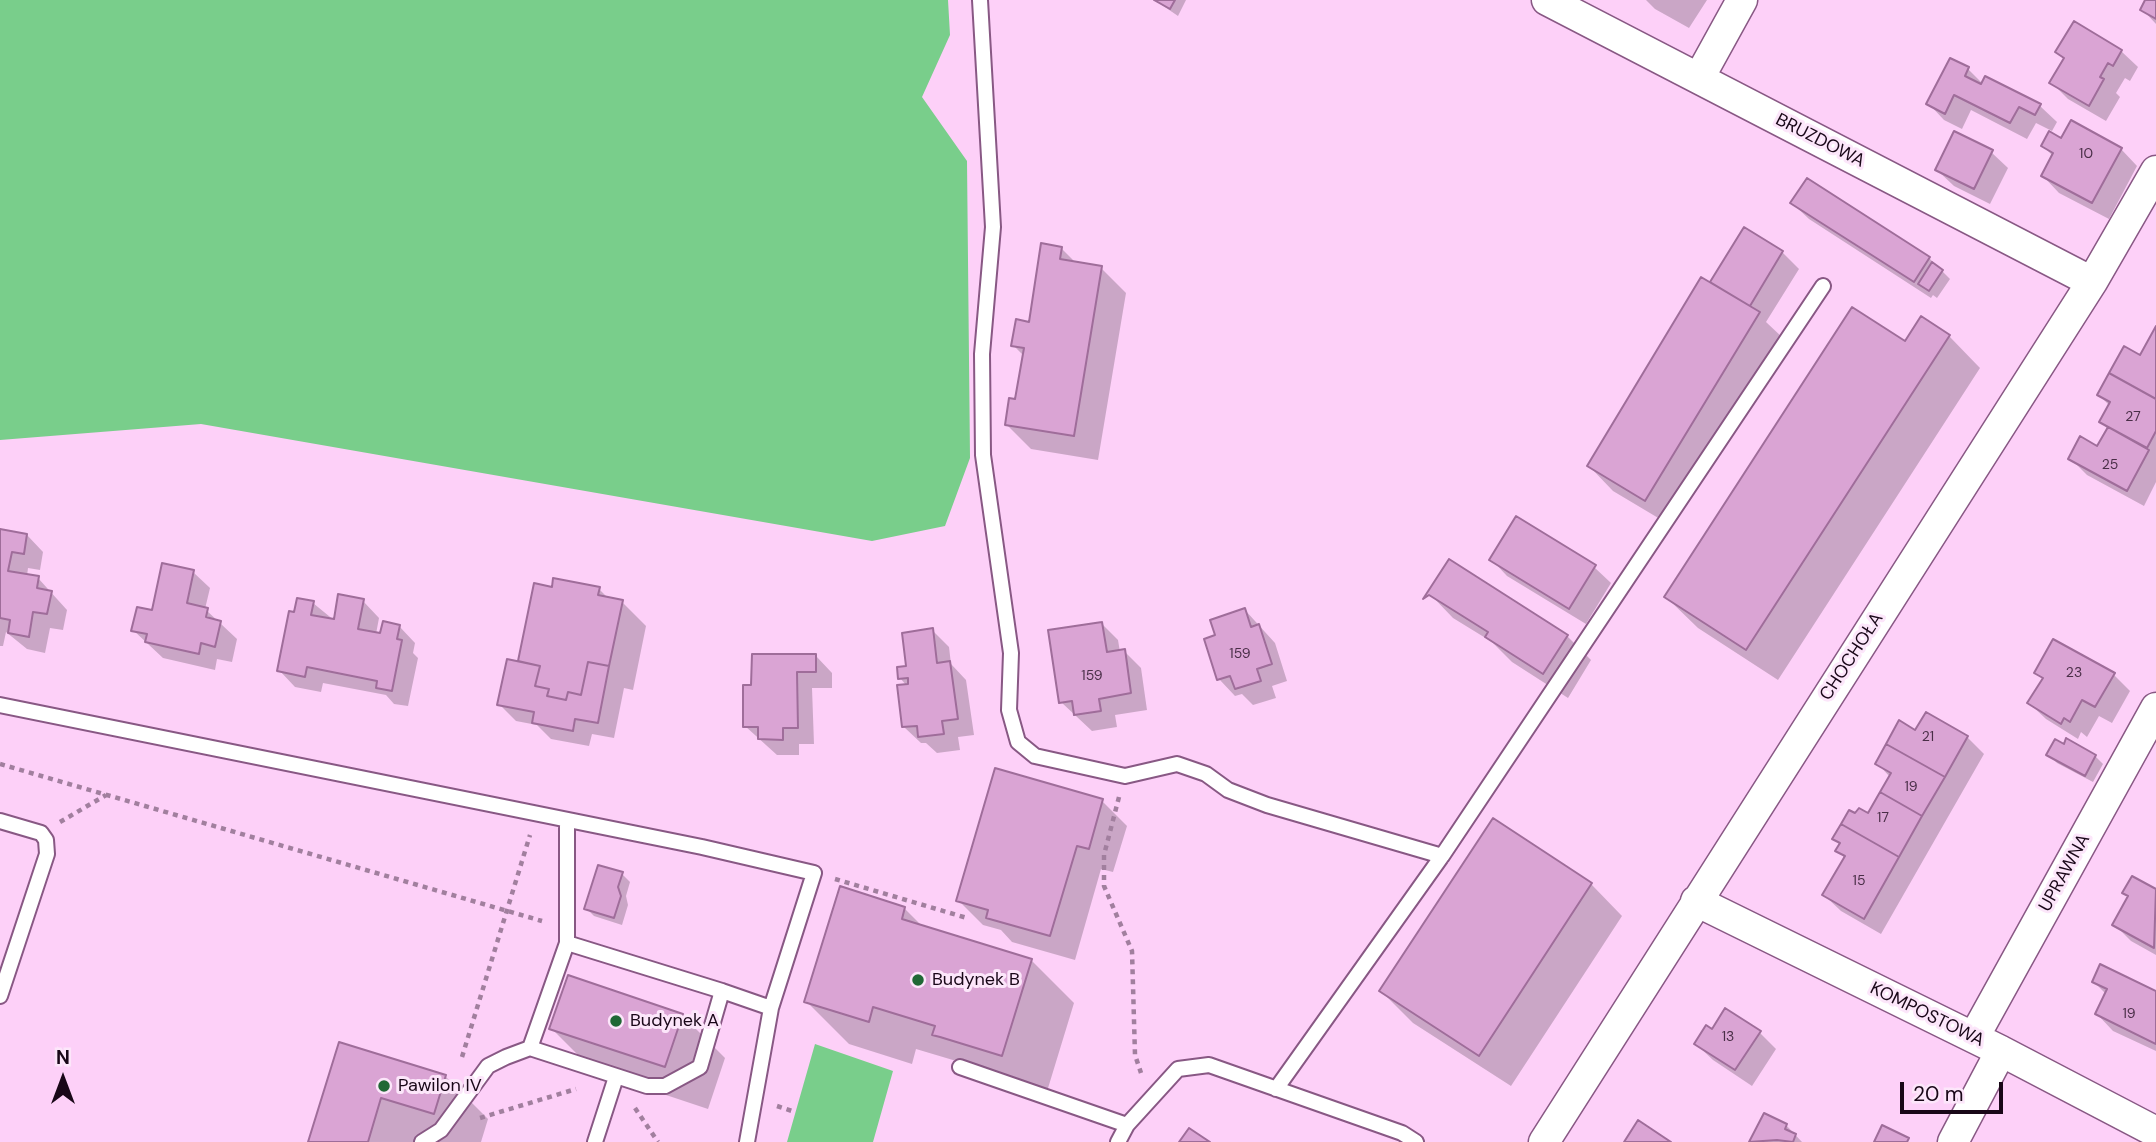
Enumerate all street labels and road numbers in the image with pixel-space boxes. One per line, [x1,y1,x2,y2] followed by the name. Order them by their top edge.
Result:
[1772,109,1868,173] street label: BRUZDOWA
[1816,609,1888,705] street label: CHOCHOŁA
[2035,830,2095,916] street label: UPRAWNA
[1866,978,1988,1052] street label: KOMPOSTOWA

